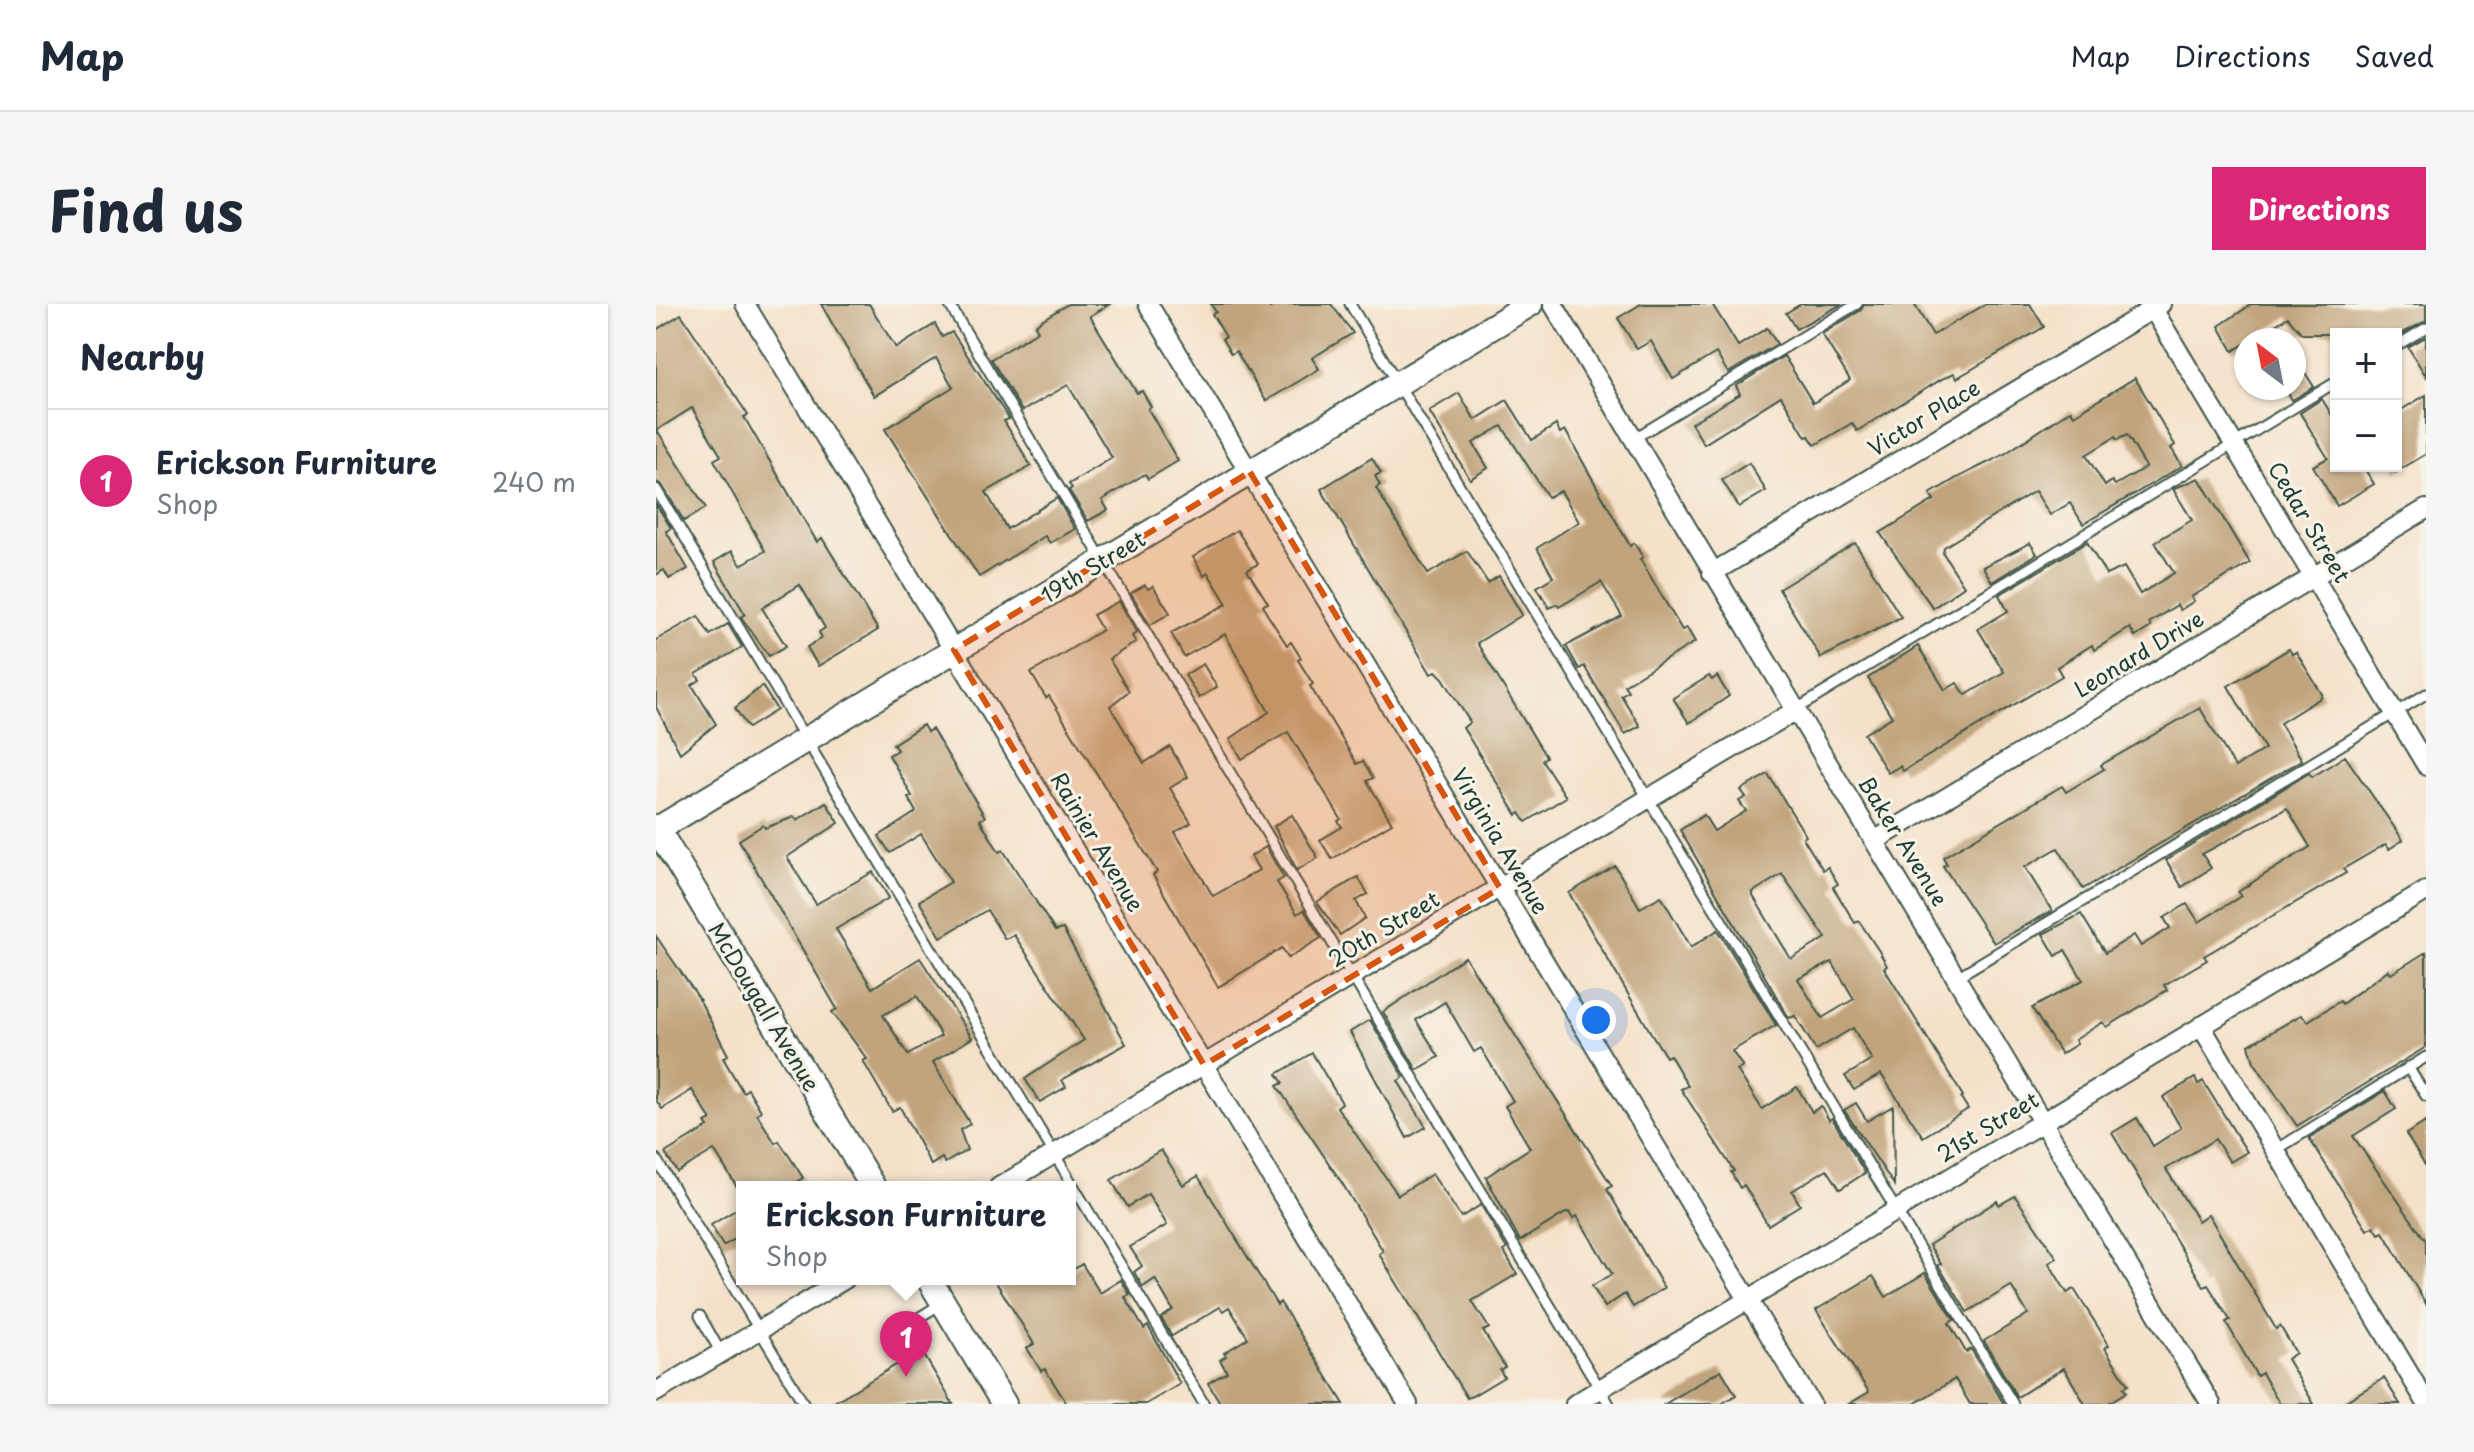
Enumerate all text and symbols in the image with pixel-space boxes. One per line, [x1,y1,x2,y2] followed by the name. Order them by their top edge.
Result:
[40,27,124,84] text: Map
[2071,34,2130,77] text: Map
[2174,34,2311,77] text: Directions
[2355,34,2434,77] text: Saved
[48,166,244,251] text: Find us
[2212,167,2426,250] button: Directions
[2234,328,2306,400] north arrow
[2330,328,2402,472] map controls
[2330,328,2402,400] button: +
[80,330,205,382] text: Nearby
[1861,370,1986,463] street label: Victor Place
[2330,400,2402,472] button: −
[156,439,437,484] text: Erickson Furniture
[2261,454,2360,588] street label: Cedar Street
[100,462,112,501] text: 1
[492,462,576,501] text: 240 m
[156,484,218,523] text: Shop
[1033,521,1151,610] street label: 19th Street
[2067,601,2209,704] street label: Leonard Drive
[1445,761,1558,920] street label: Virginia Avenue
[1043,765,1153,917] street label: Rainier Avenue
[1851,769,1957,912] street label: Baker Avenue
[1321,881,1445,974] street label: 20th Street
[702,915,829,1097] street label: McDougall Avenue
[1576,1000,1616,1040] your location
[1930,1082,2044,1169] street label: 21st Street
[736,1181,1076,1285] popup
[766,1191,1046,1236] text: Erickson Furniture
[766,1236,828,1275] text: Shop
[880,1311,932,1377] pin: 1

